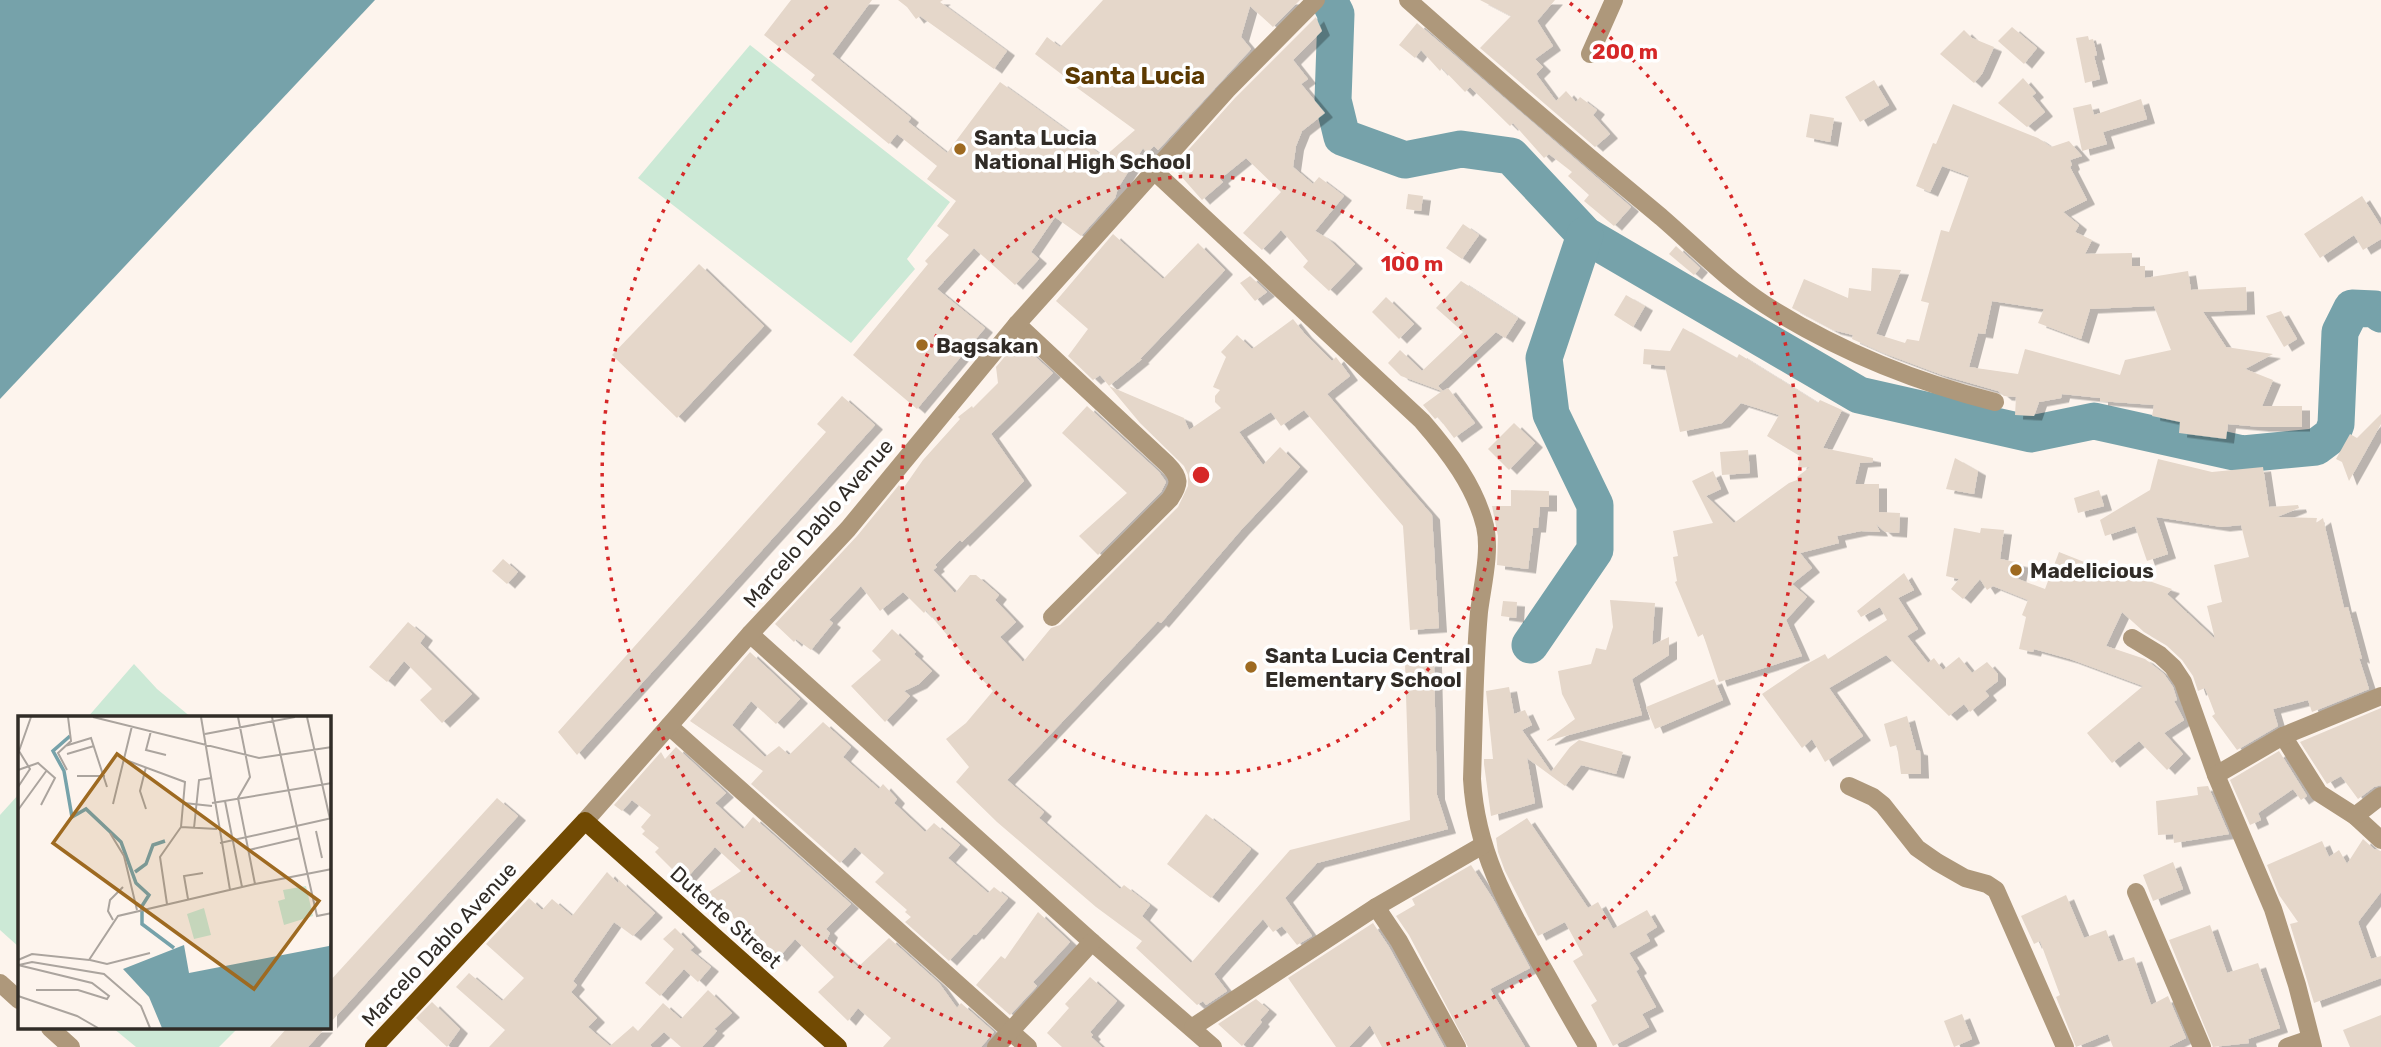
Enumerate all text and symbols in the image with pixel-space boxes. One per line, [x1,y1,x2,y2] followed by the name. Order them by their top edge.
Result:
[1592,39,1658,64] text: 200 m
[1065,62,1205,90] district label: Santa Lucia
[974,125,1191,174] place label: Santa Lucia National High School
[952,141,968,157] marker: Santa Lucia National High School
[1381,251,1443,276] text: 100 m
[936,333,1038,358] place label: Bagsakan
[914,337,930,353] marker: Bagsakan
[738,433,898,613] street label: Marcelo Dablo Avenue
[1189,463,1213,487] centre of rings
[2030,558,2154,583] place label: Madelicious
[2008,562,2024,578] marker: Madelicious
[1265,643,1471,692] place label: Santa Lucia Central Elementary School
[1243,659,1259,675] marker: Santa Lucia Central Elementary School
[18,716,331,1030] inset map
[356,857,522,1031] street label: Marcelo Dablo Avenue
[665,861,787,973] street label: Duterte Street

